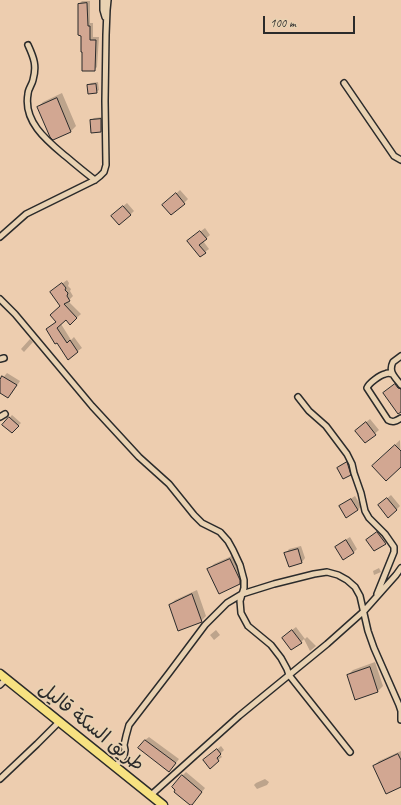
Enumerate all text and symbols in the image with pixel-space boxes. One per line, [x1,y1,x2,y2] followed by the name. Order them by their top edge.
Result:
[265,8,357,34] scale bar
[270,15,296,31] text: 100 m
[34,677,148,777] street label: طريق السكة قاليل

